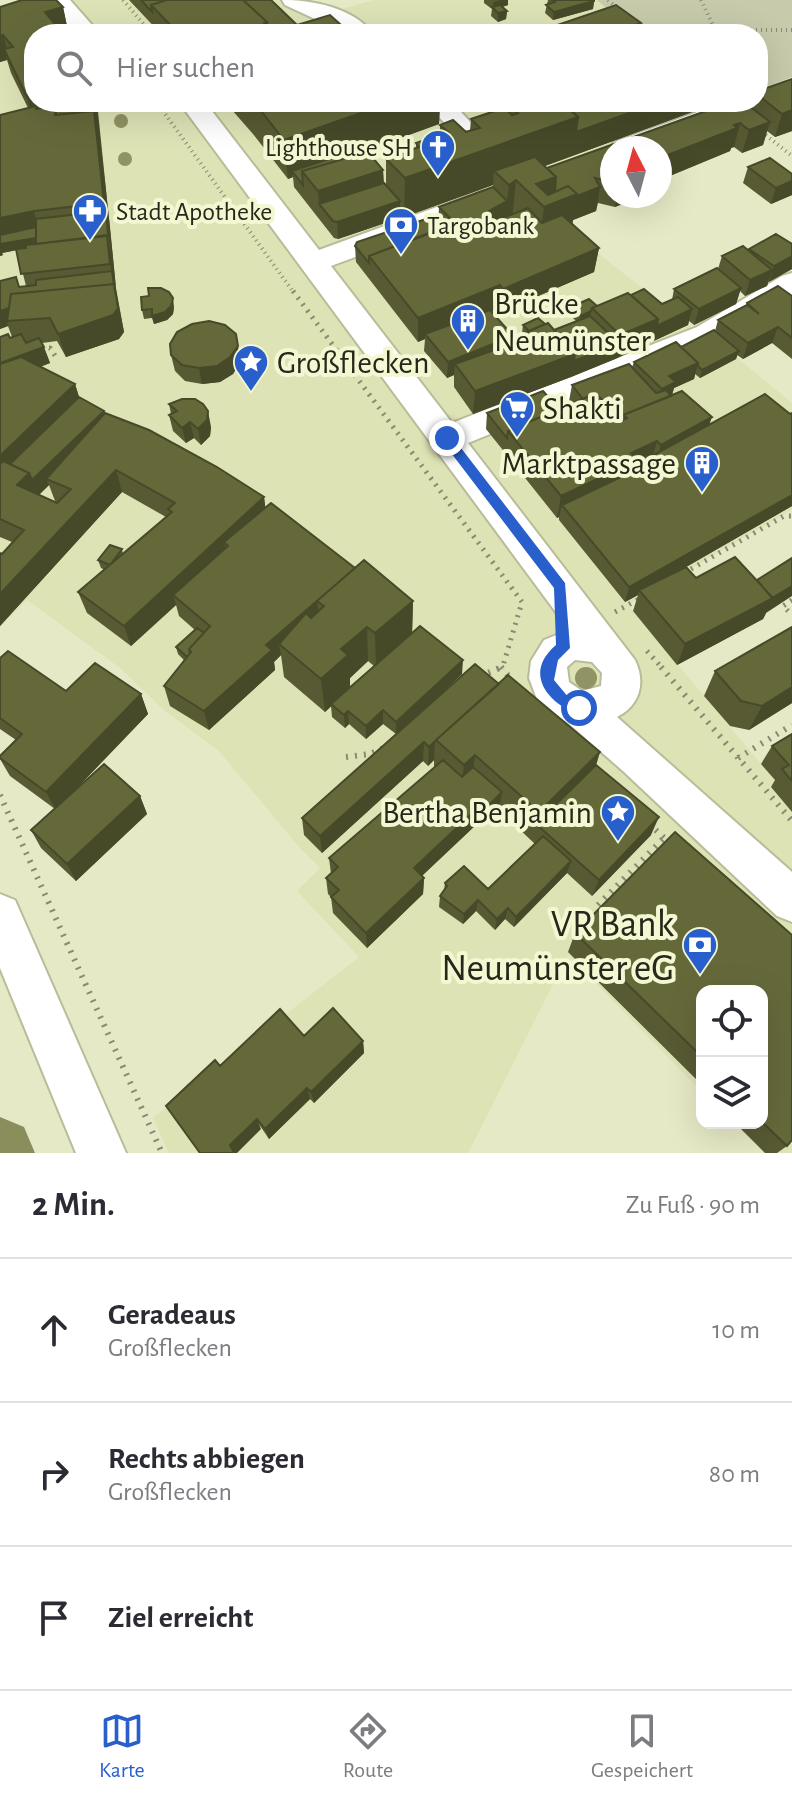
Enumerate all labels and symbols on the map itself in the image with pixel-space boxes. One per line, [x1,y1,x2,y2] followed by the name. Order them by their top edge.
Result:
[419,128,457,178] church icon: Lighthouse SH
[265,135,412,161] place label: Lighthouse SH
[600,136,672,208] north arrow
[71,192,109,242] pharmacy icon: Stadt Apotheke
[116,199,272,225] place label: Stadt Apotheke
[382,206,420,256] bank icon: Targobank
[427,213,534,239] place label: Targobank
[494,288,651,357] place label: Brücke Neumünster
[449,302,487,352] building icon: Brücke Neumünster
[232,343,270,393] place icon: Großflecken
[277,347,430,379] place label: Großflecken
[498,389,536,439] supermarket icon: Shakti
[543,393,622,425] place label: Shakti
[429,420,465,456] route end
[683,444,721,494] building icon: Marktpassage
[502,448,676,480] place label: Marktpassage
[561,690,597,726] route start
[599,793,637,843] place icon: Bertha Benjamin
[382,797,592,829] place label: Bertha Benjamin
[441,906,675,988] place label: VR Bank Neumünster eG
[681,926,719,976] bank icon: VR Bank Neumünster eG

